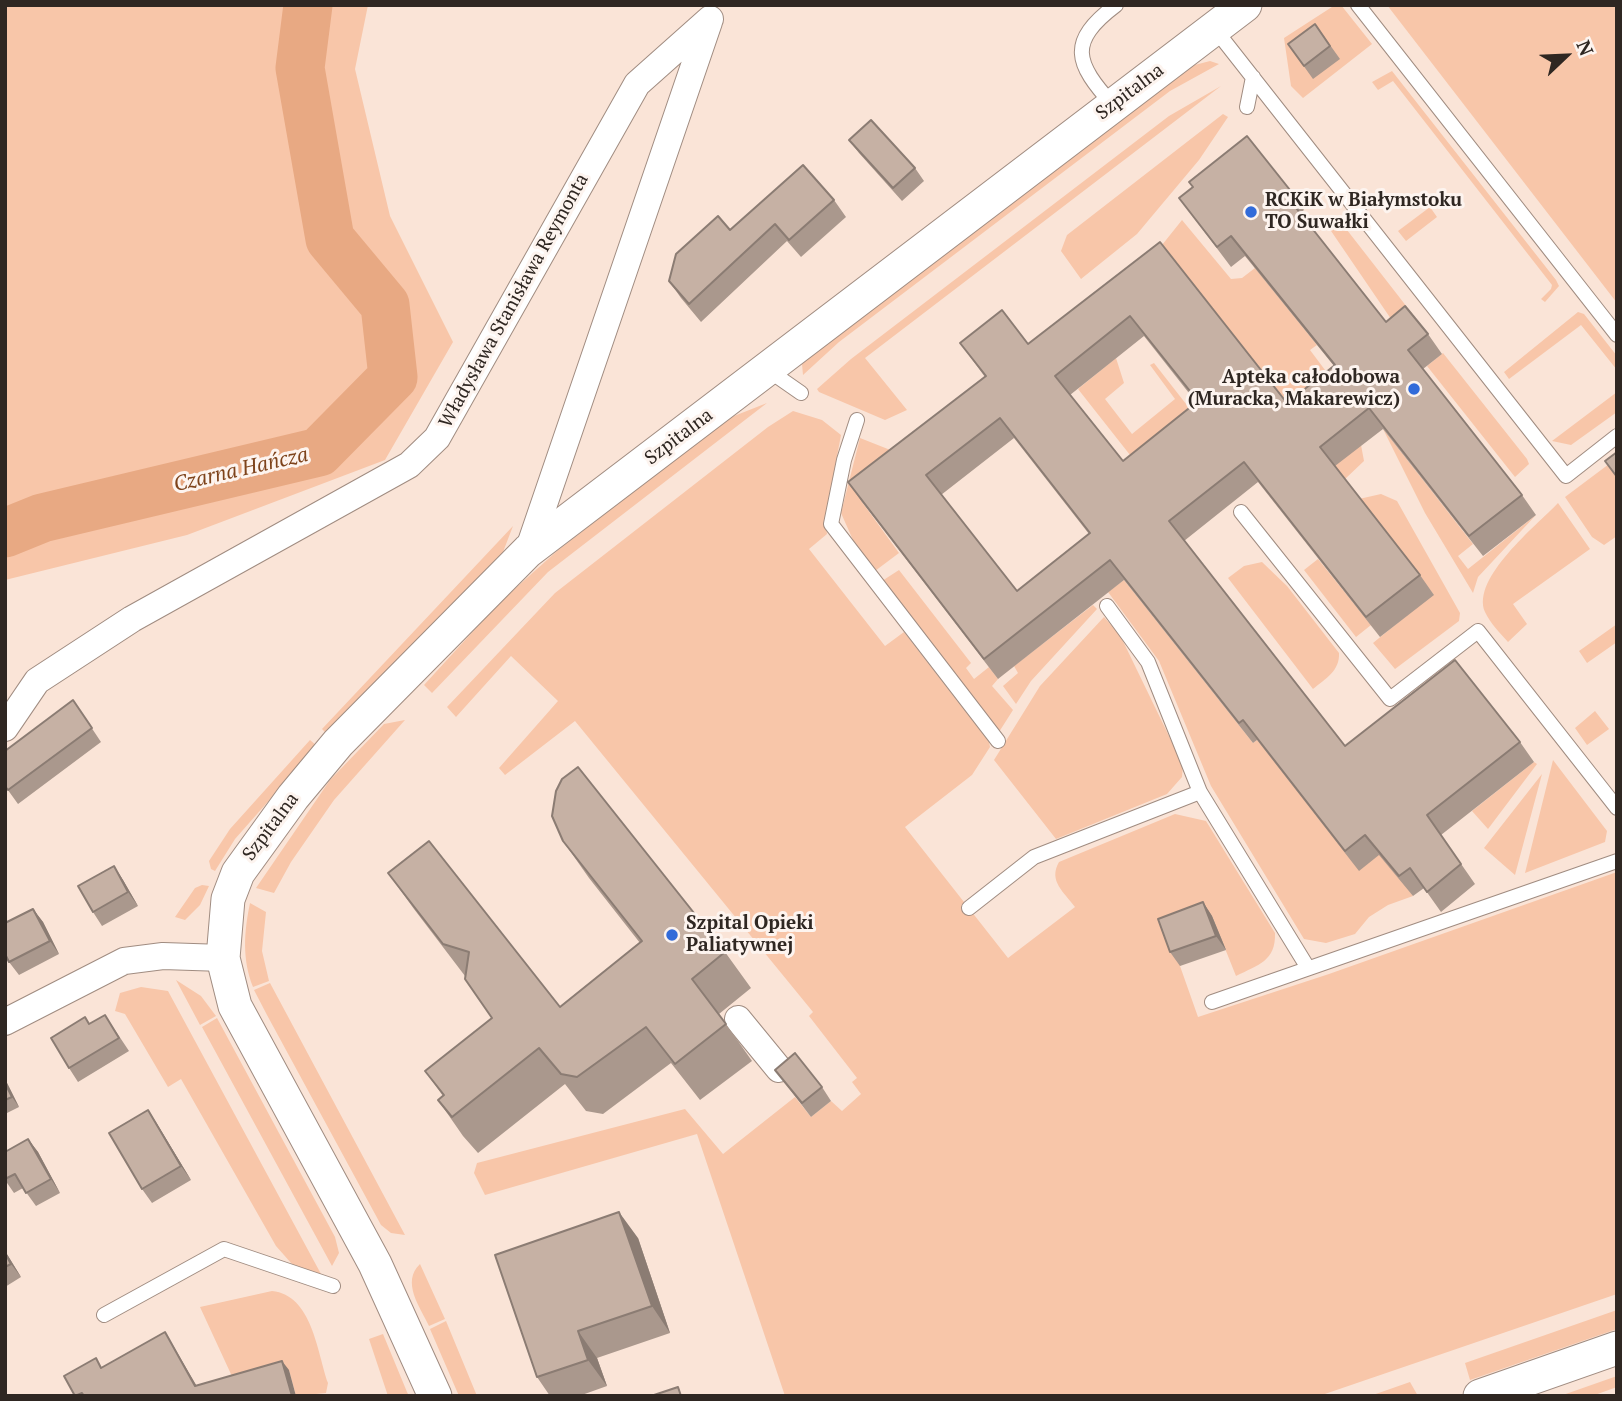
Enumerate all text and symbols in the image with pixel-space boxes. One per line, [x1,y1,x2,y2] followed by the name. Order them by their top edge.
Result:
[1531,21,1601,91] north arrow
[1571,36,1600,59] text: N
[1092,59,1168,125] street label: Szpitalna
[434,170,594,432] street label: Władysława Stanisława Reymonta
[1265,190,1462,234] place label: RCKiK w Białymstoku TO Suwałki
[1243,204,1259,220] marker: RCKiK w Białymstoku TO Suwałki
[1188,367,1400,411] place label: Apteka całodobowa (Muracka, Makarewicz)
[1406,381,1422,397] marker: Apteka całodobowa (Muracka, Makarewicz)
[641,404,717,470] street label: Szpitalna
[171,442,311,498] water label: Czarna Hańcza
[238,789,304,865] street label: Szpitalna
[686,913,814,957] place label: Szpital Opieki Paliatywnej
[664,927,680,943] marker: Szpital Opieki Paliatywnej

